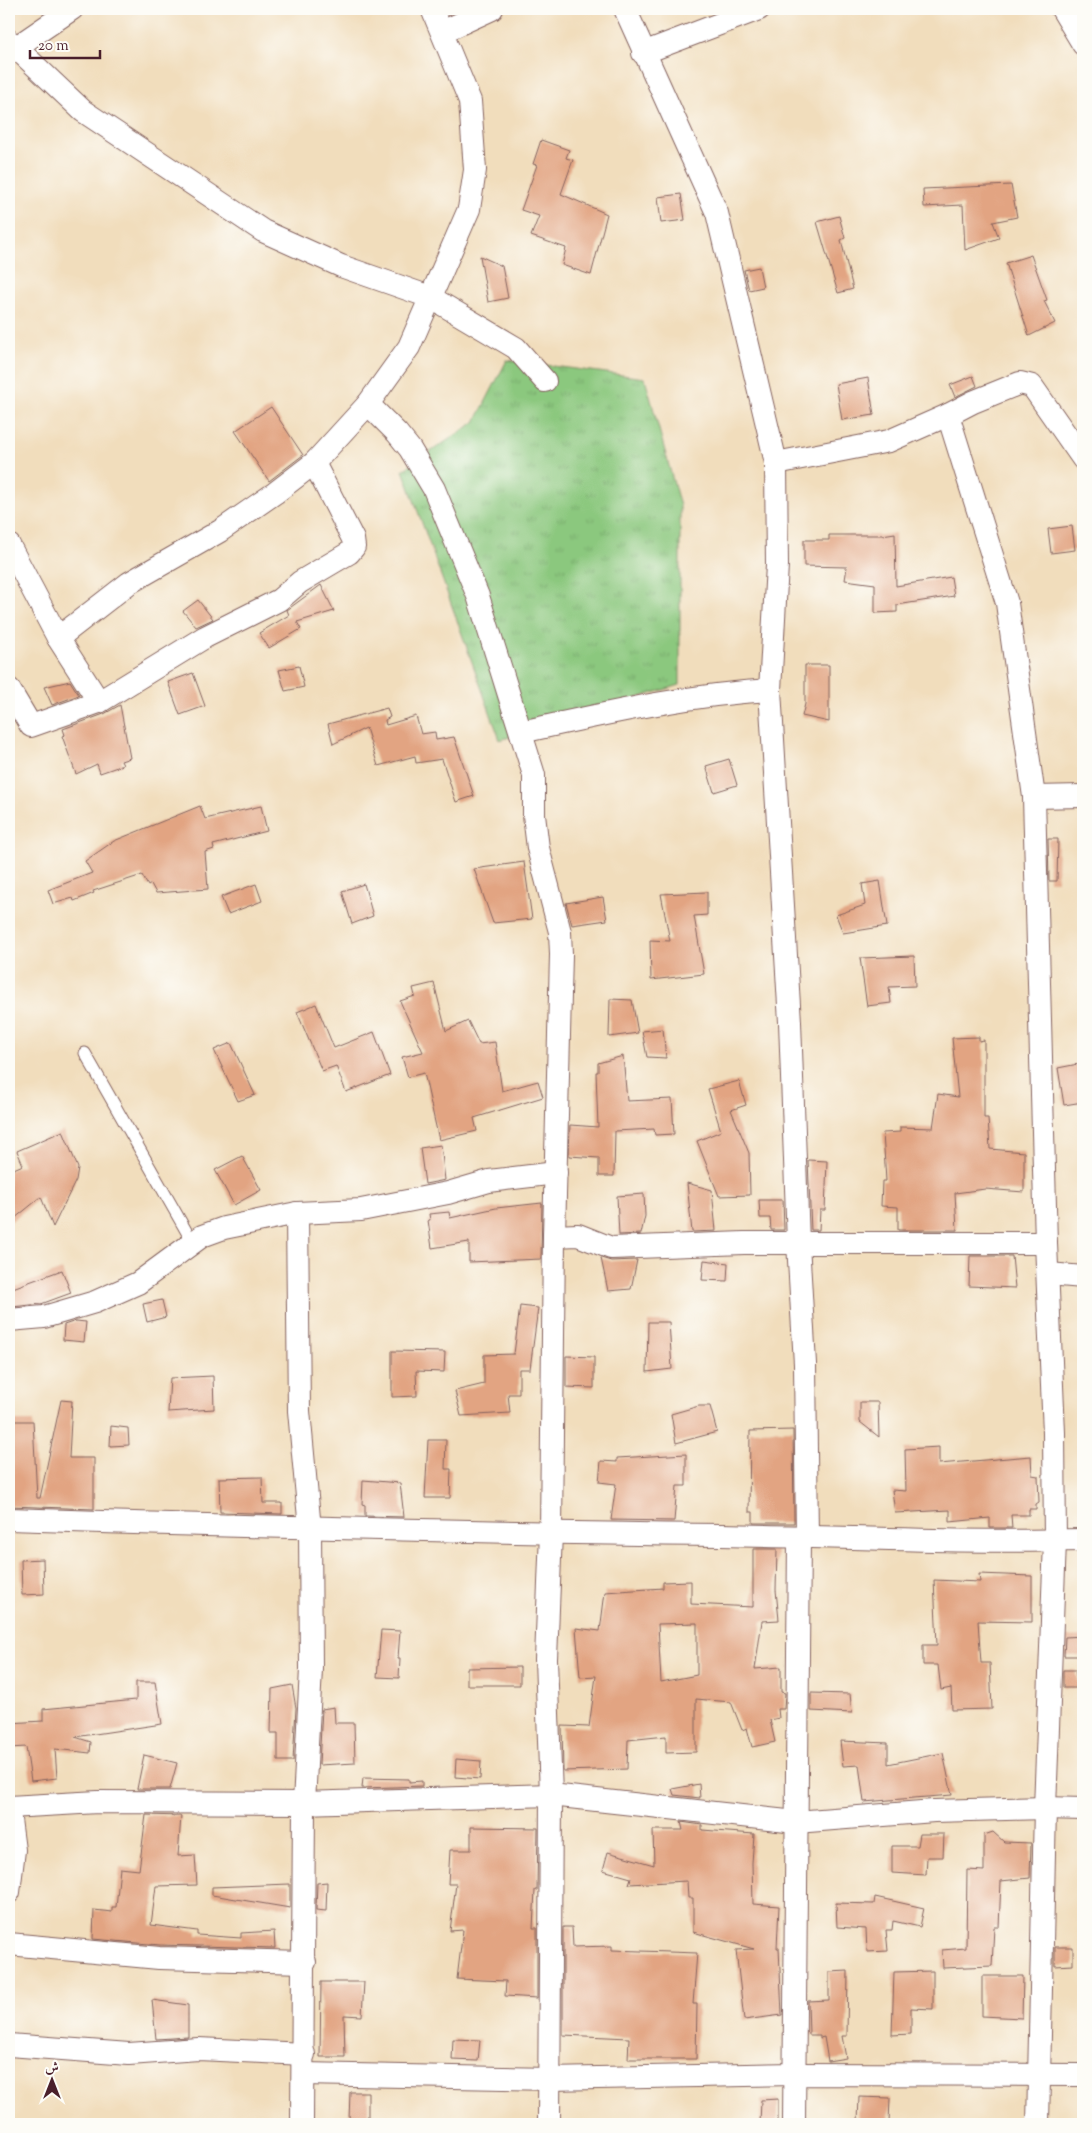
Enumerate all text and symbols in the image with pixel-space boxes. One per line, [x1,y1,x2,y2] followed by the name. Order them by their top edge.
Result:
[30,28,100,60] scale bar
[38,36,69,57] text: 20 m
[28,2056,78,2106] north arrow
[45,2059,59,2079] text: ش

